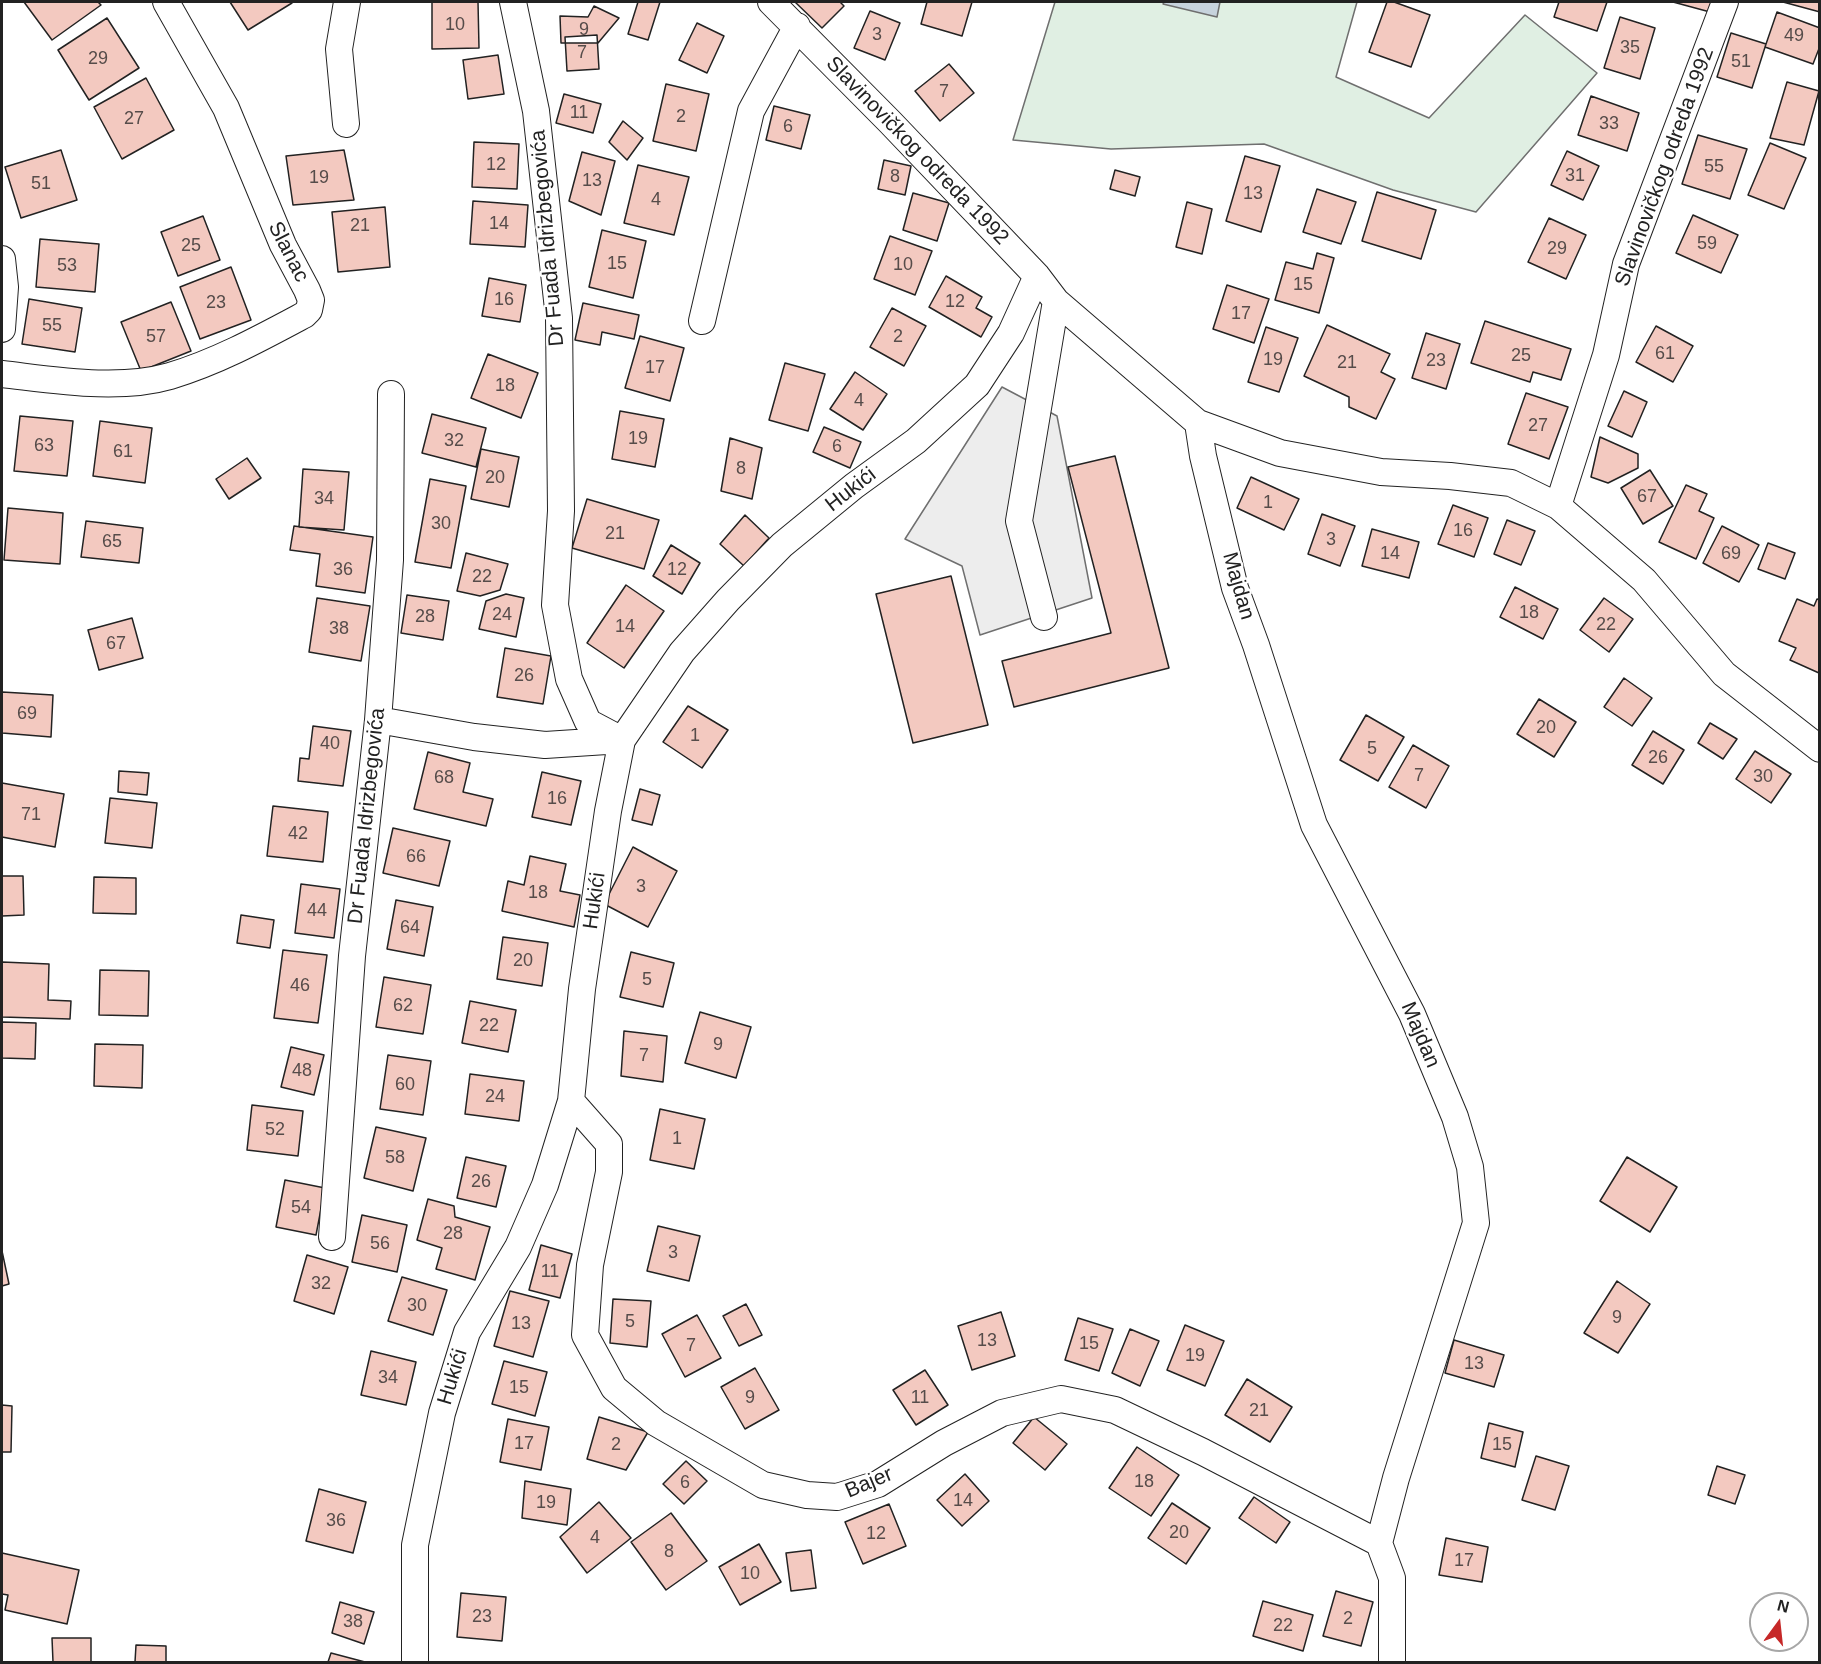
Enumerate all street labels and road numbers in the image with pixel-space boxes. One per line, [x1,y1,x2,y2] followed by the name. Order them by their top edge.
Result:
[1610,44,1720,290] street label: Slavinovičkog odreda 1992
[820,52,1014,250] street label: Slavinovičkog odreda 1992
[526,129,570,347] street label: Dr Fuada Idrizbegovića
[262,218,314,286] street label: Slanac
[821,462,881,518] street label: Hukići
[1216,549,1260,623] street label: Majdan
[343,707,391,925] street label: Dr Fuada Idrizbegovića
[579,871,611,931] street label: Hukići
[1395,998,1445,1072] street label: Majdan
[433,1346,473,1408] street label: Hukići
[842,1462,896,1504] street label: Bajer

